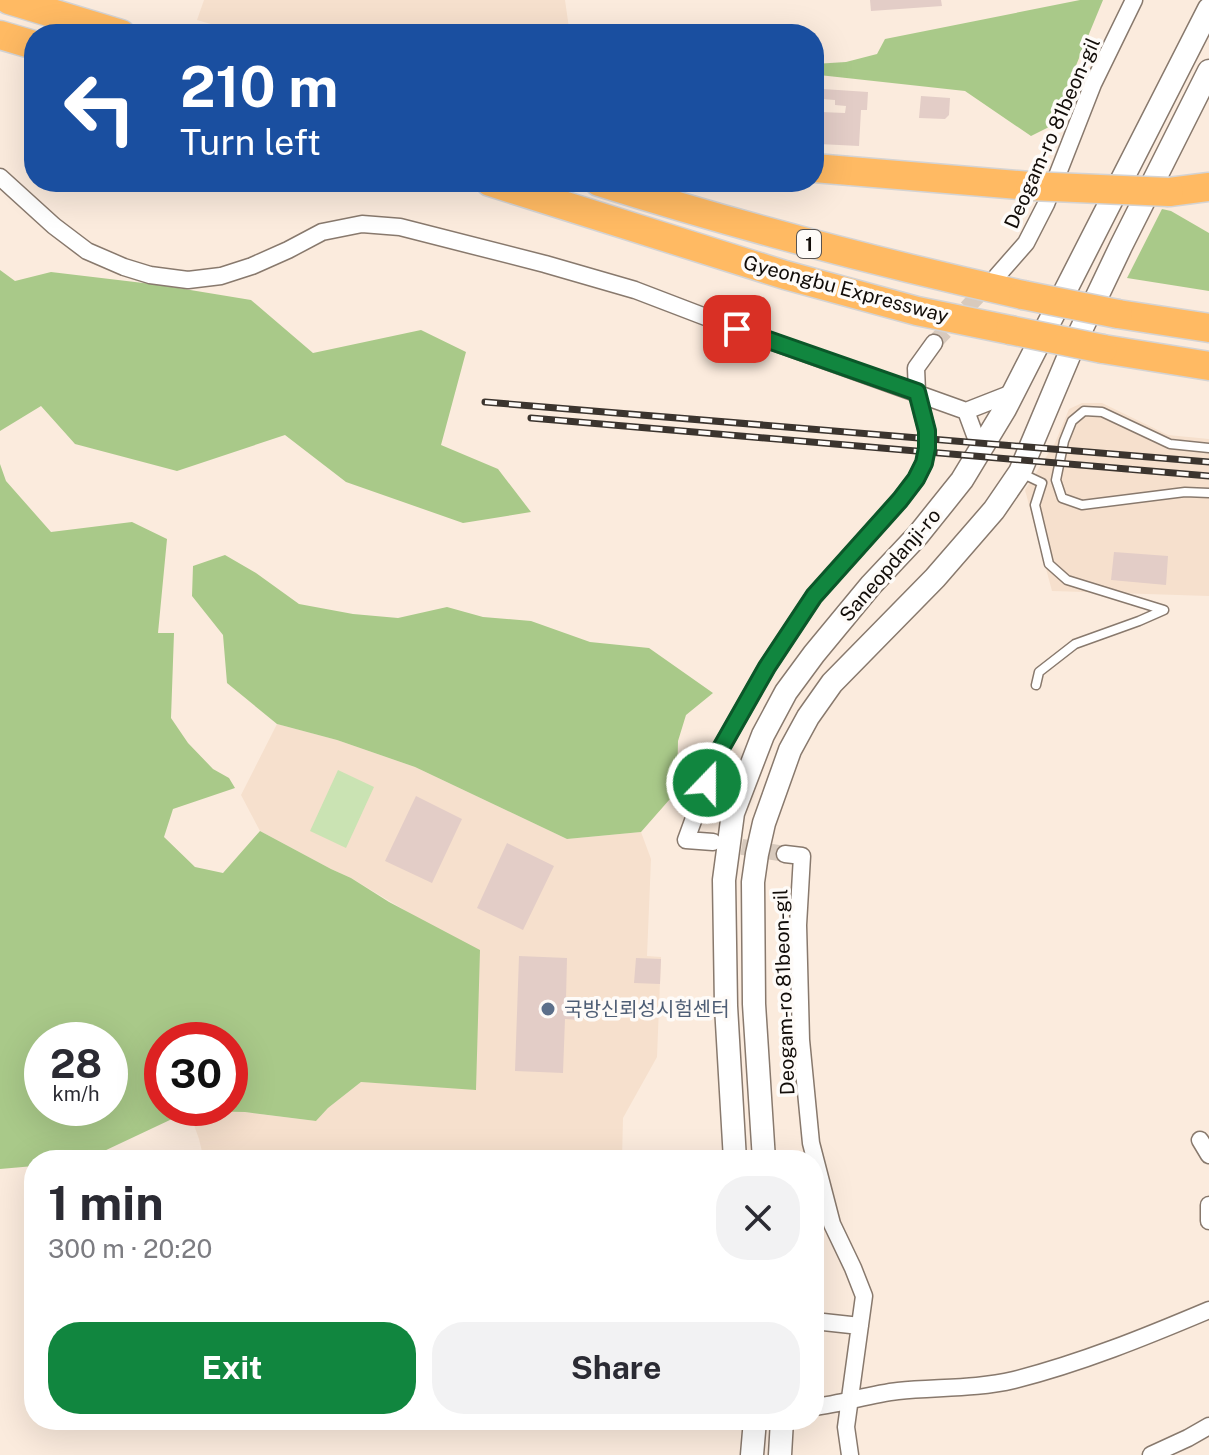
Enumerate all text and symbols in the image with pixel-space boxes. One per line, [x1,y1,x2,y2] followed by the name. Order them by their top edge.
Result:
[999,34,1105,232] street label: Deogam-ro 81beon-gil
[180,54,338,120] text: 210 m
[48,56,152,160] icon: left
[180,121,321,163] text: Turn left
[797,230,821,258] road number: 1
[741,250,952,328] street label: Gyeongbu Expressway
[703,295,771,363] pin
[715,307,759,351] icon: arrive
[834,504,946,626] street label: Saneopdanji-ro
[665,741,749,825] position arrow
[768,888,800,1096] street label: Deogam-ro 81beon-gil
[564,997,730,1021] place label: 국방신뢰성시험센터
[539,1000,557,1018] marker: 국방신뢰성시험센터
[144,1022,248,1126] speed limit sign: 30
[50,1040,102,1087] text: 28
[52,1082,100,1106] text: km/h
[48,1174,164,1231] text: 1 min
[716,1176,800,1260] button: close
[48,1233,212,1264] text: 300 m · 20:20
[48,1322,416,1414] button: Exit
[432,1322,800,1414] button: Share

